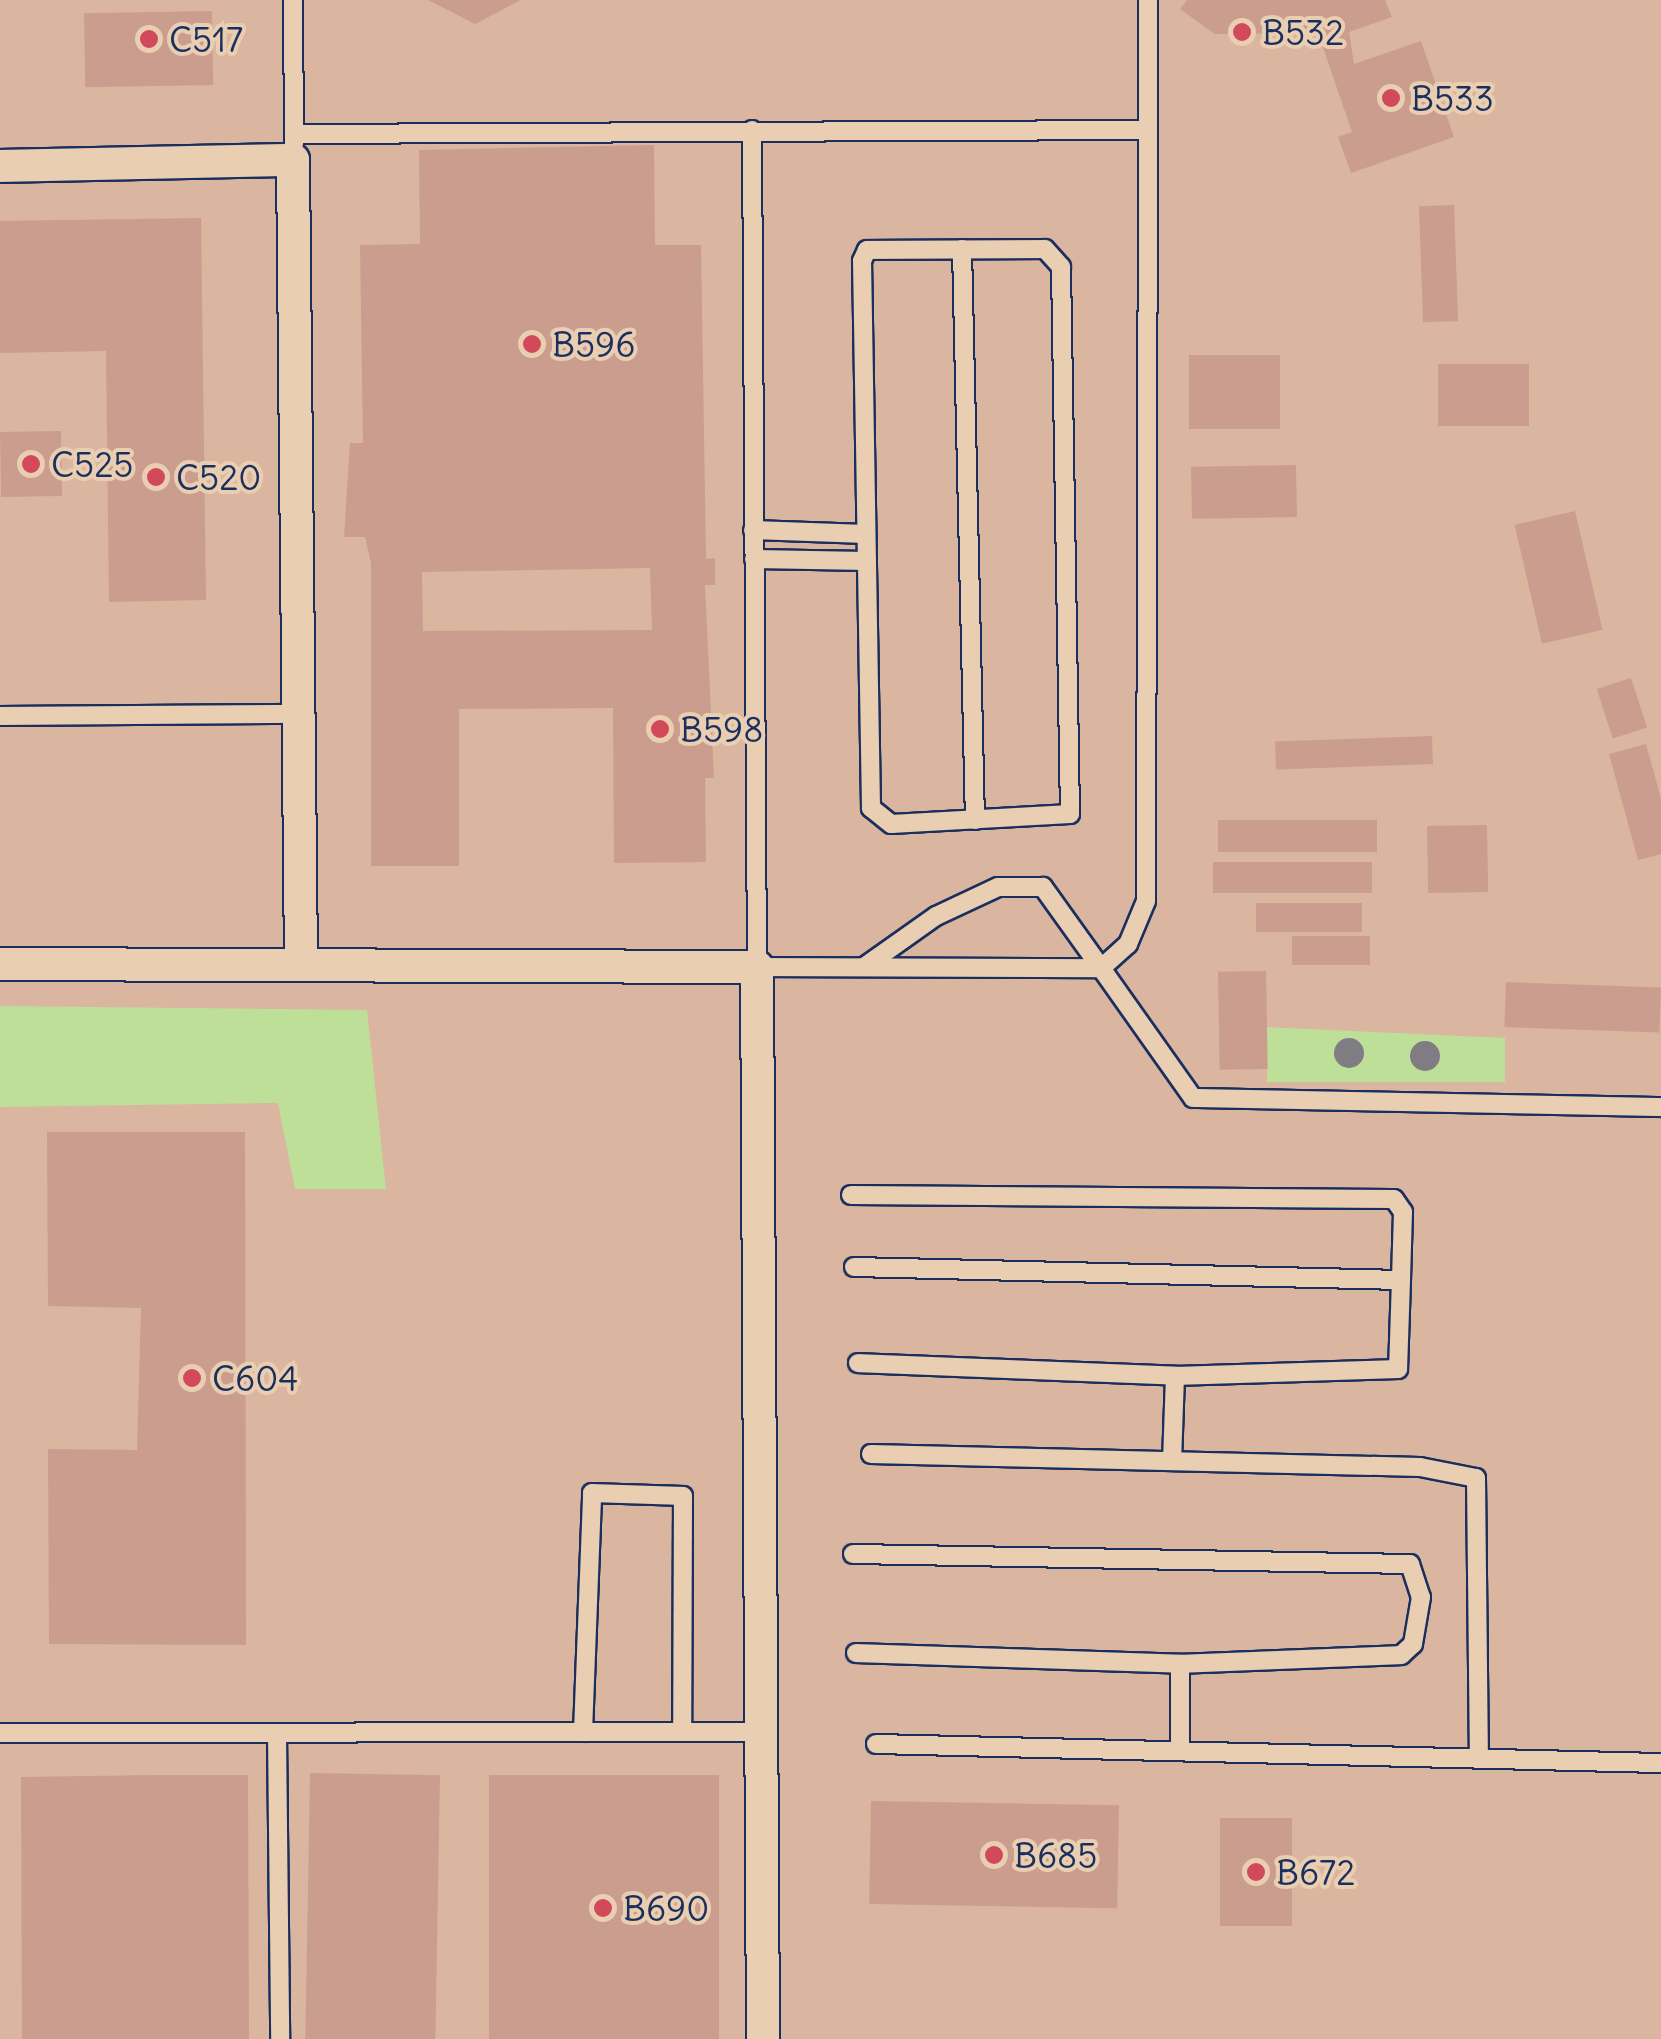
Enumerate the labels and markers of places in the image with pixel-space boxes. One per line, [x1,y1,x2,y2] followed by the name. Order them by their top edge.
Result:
[1262,11,1344,53] place label: B532
[169,18,243,60] place label: C517
[1231,21,1253,43] marker: B532
[138,28,160,50] marker: C517
[1411,77,1494,119] place label: B533
[1380,87,1402,109] marker: B533
[552,323,635,365] place label: B596
[521,333,543,355] marker: B596
[51,443,133,485] place label: C525
[20,453,42,475] marker: C525
[176,456,261,498] place label: C520
[145,466,167,488] marker: C520
[680,708,763,750] place label: B598
[649,718,671,740] marker: B598
[212,1357,298,1399] place label: C604
[181,1367,203,1389] marker: C604
[1014,1834,1097,1876] place label: B685
[983,1844,1005,1866] marker: B685
[1276,1851,1355,1893] place label: B672
[1245,1861,1267,1883] marker: B672
[623,1887,709,1929] place label: B690
[592,1897,614,1919] marker: B690

